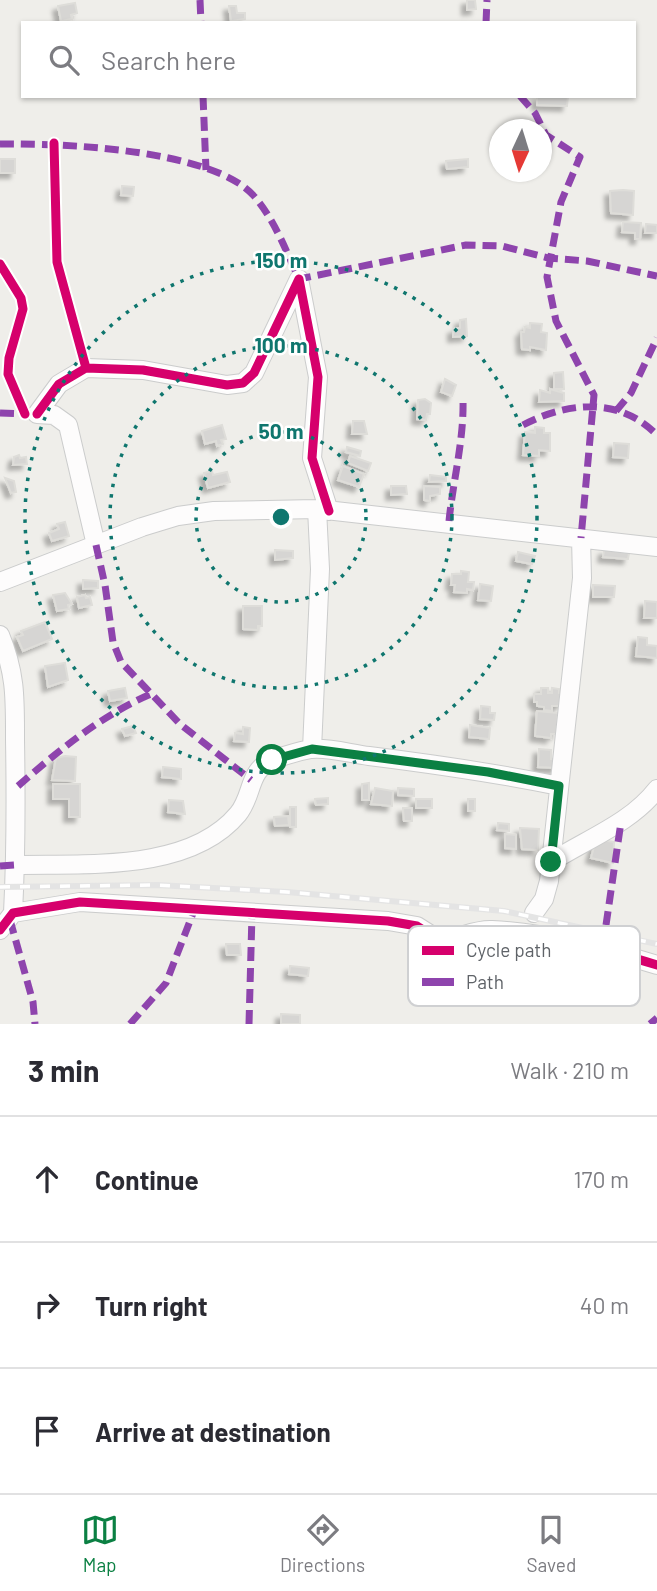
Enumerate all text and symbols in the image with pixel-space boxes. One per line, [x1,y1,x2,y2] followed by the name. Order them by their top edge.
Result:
[21,21,636,98] search box
[45,41,83,79] icon: search
[101,44,236,75] text: Search here
[489,119,552,182] north arrow
[255,247,307,272] text: 150 m
[254,332,308,357] text: 100 m
[258,418,304,443] text: 50 m
[269,505,293,529] centre of rings
[256,744,287,775] route start
[535,846,566,877] route end
[408,926,640,1006] legend
[466,938,551,961] text: Cycle path
[466,970,504,993] text: Path
[28,1052,99,1088] text: 3 min
[511,1056,629,1084] text: Walk · 210 m
[28,1160,66,1198] icon: ahead
[95,1164,199,1195] text: Continue
[573,1165,629,1193] text: 170 m
[28,1286,66,1324] icon: right
[95,1290,208,1321] text: Turn right
[580,1291,629,1319] text: 40 m
[28,1412,66,1450] icon: arrive
[95,1416,331,1447] text: Arrive at destination
[81,1511,119,1576] tab: Map
[280,1511,365,1576] tab: Directions
[526,1511,576,1576] tab: Saved

